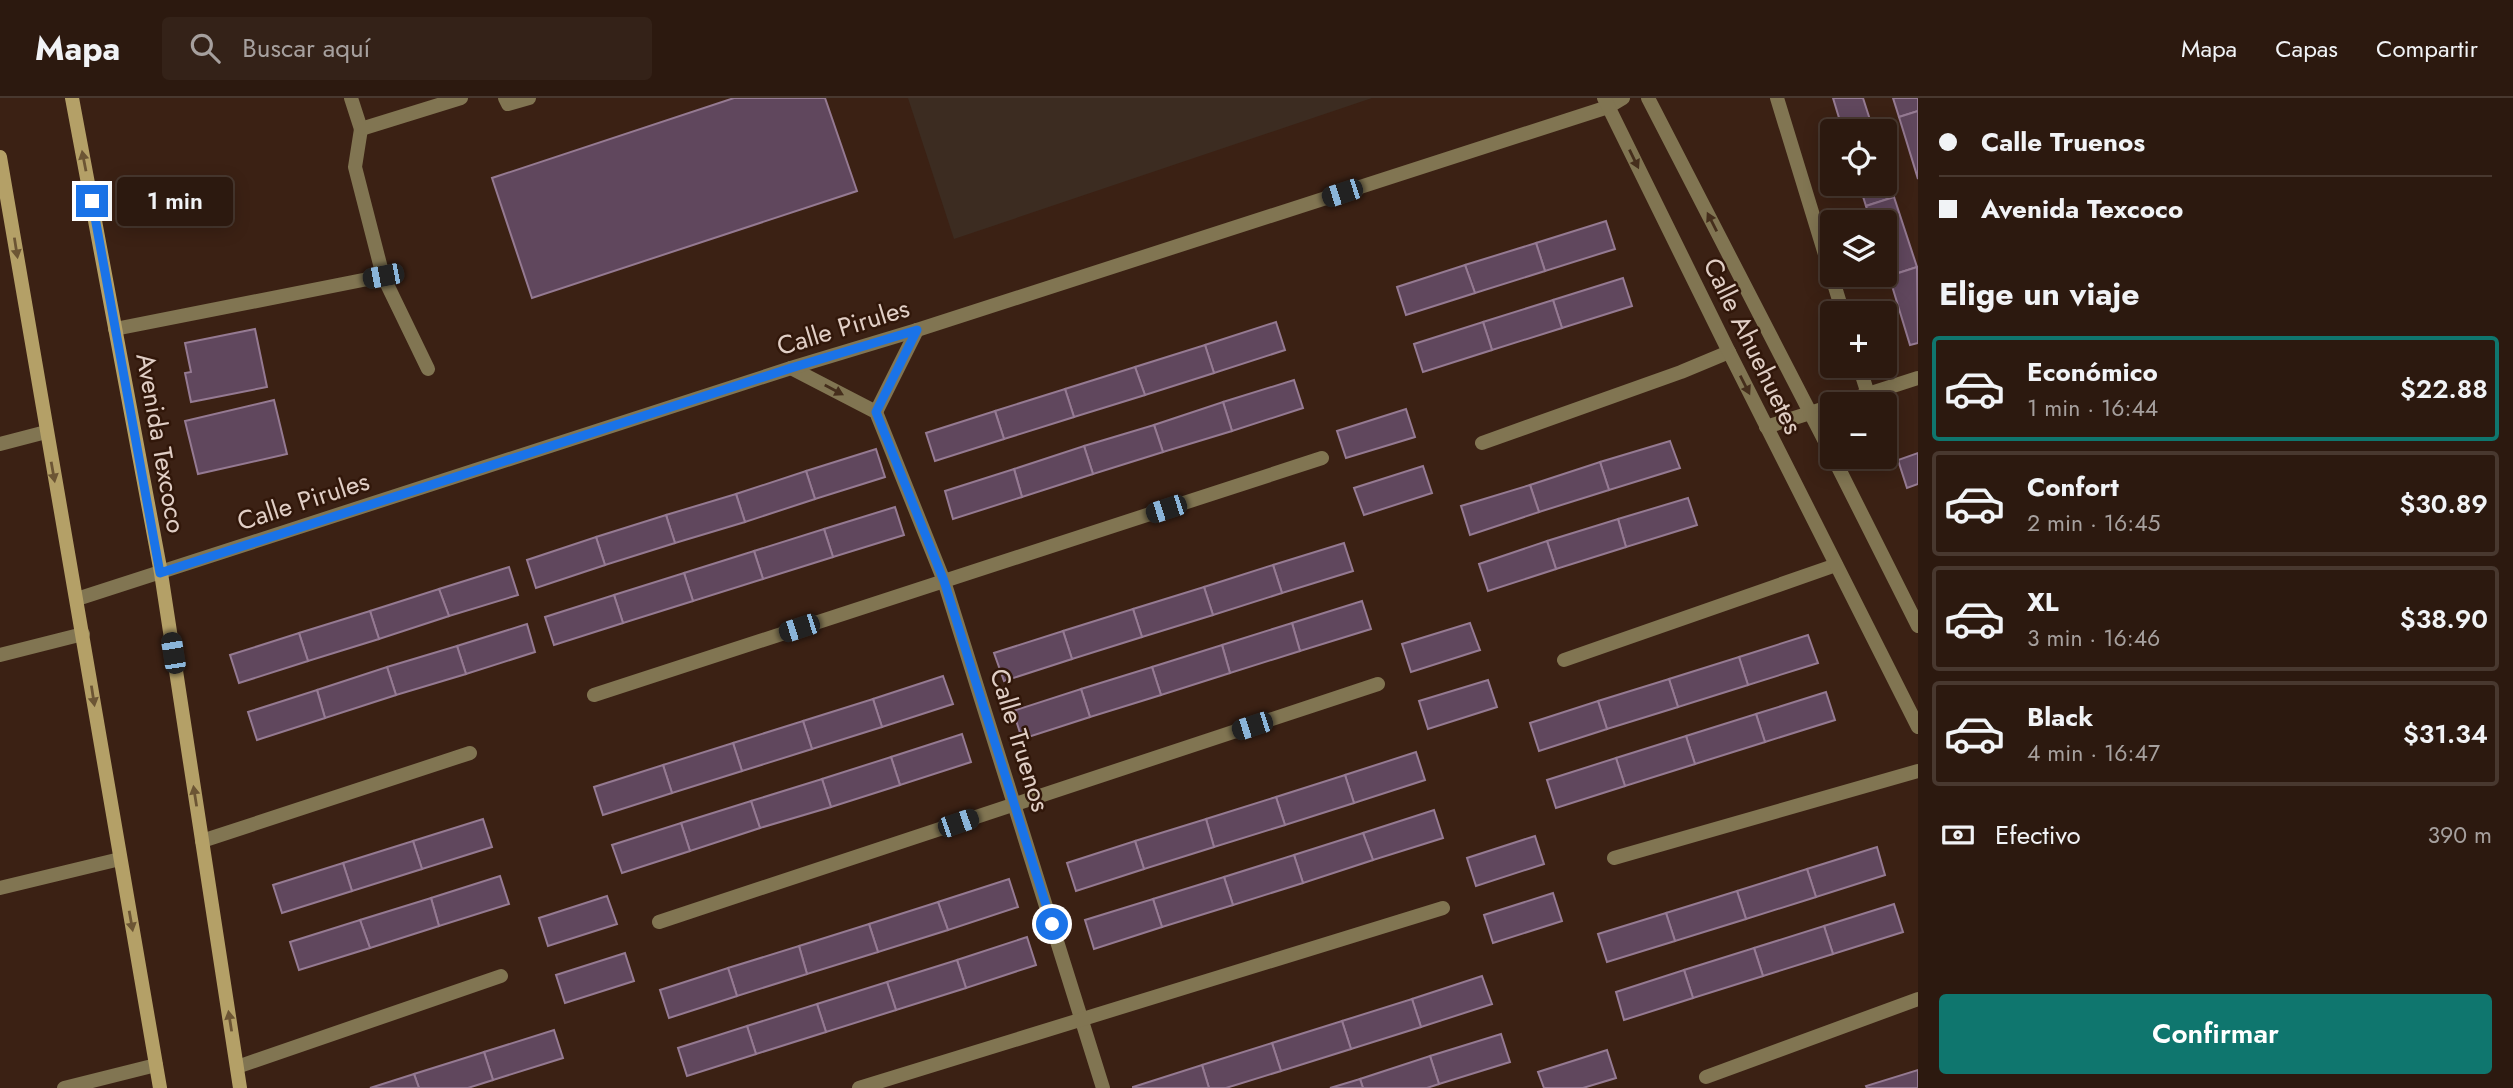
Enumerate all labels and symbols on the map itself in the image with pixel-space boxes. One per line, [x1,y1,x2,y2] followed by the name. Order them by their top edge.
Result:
[1628,149,1639,169] one-way arrow
[78,150,89,172] one-way arrow
[116,176,232,226] callout: 1 min
[1319,177,1366,209] car
[76,185,108,217] route end
[1706,212,1718,232] one-way arrow
[11,237,22,259] one-way arrow
[1694,251,1812,441] street label: Calle Ahuehuetes
[361,262,406,290] car
[772,289,914,365] street label: Calle Pirules
[126,350,196,536] street label: Avenida Texcoco
[1740,375,1751,395] one-way arrow
[824,384,843,396] one-way arrow
[48,461,59,483] one-way arrow
[232,462,374,540] street label: Calle Pirules
[1143,493,1190,525] car
[776,612,823,644] car
[160,631,187,675] car
[980,664,1060,816] street label: Calle Truenos
[88,685,99,707] one-way arrow
[1229,710,1276,742] car
[189,785,200,807] one-way arrow
[935,806,982,840] car
[1036,908,1068,940] route start
[126,910,137,932] one-way arrow
[224,1009,235,1031] one-way arrow

